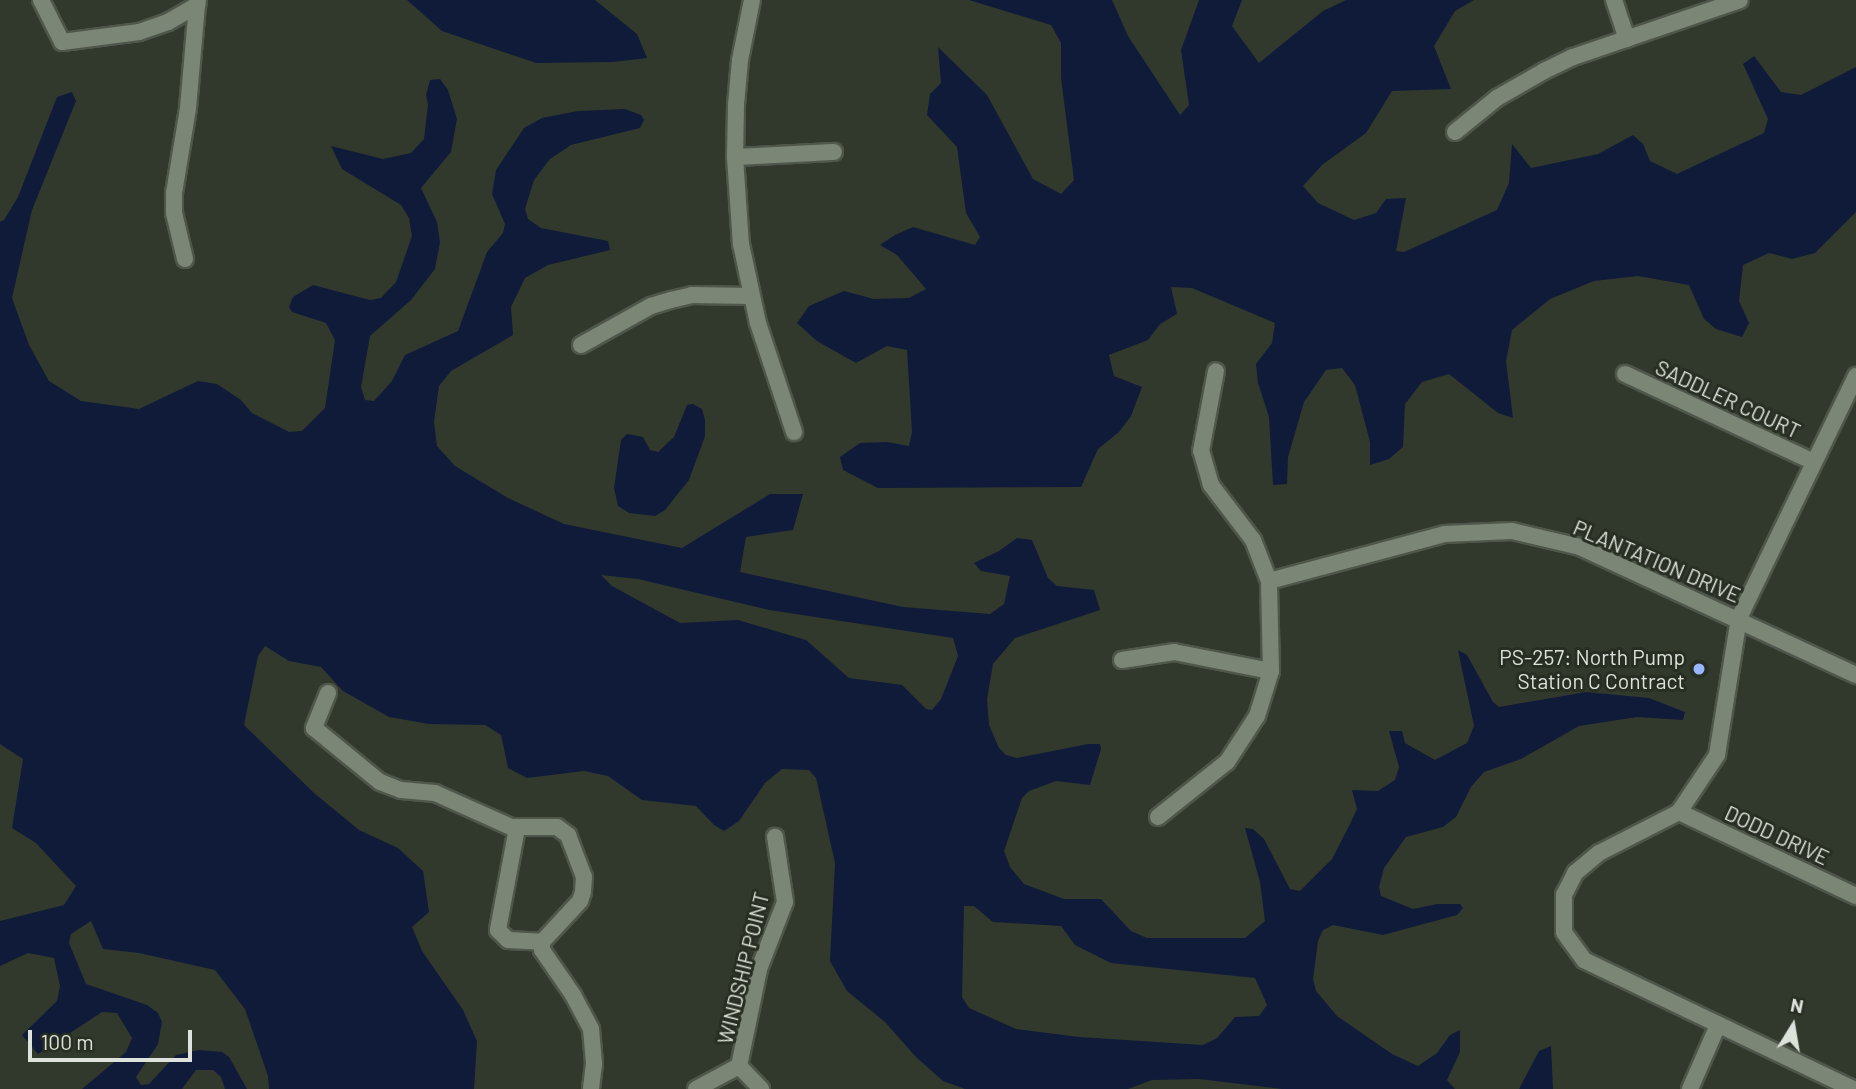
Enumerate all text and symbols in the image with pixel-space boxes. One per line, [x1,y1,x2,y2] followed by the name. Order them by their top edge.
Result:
[1652,354,1804,444] street label: SADDLER COURT
[1570,514,1744,608] street label: PLANTATION DRIVE
[1499,644,1685,694] place label: PS-257: North Pump Station C Contract
[1691,661,1707,677] marker: PS-257: North Pump Station C Contract
[1721,800,1833,870] street label: DODD DRIVE
[712,889,774,1047] street label: WINDSHIP POINT
[1758,991,1828,1061] north arrow
[1789,992,1805,1017] text: N
[32,1016,196,1060] scale bar
[41,1029,94,1054] text: 100 m

